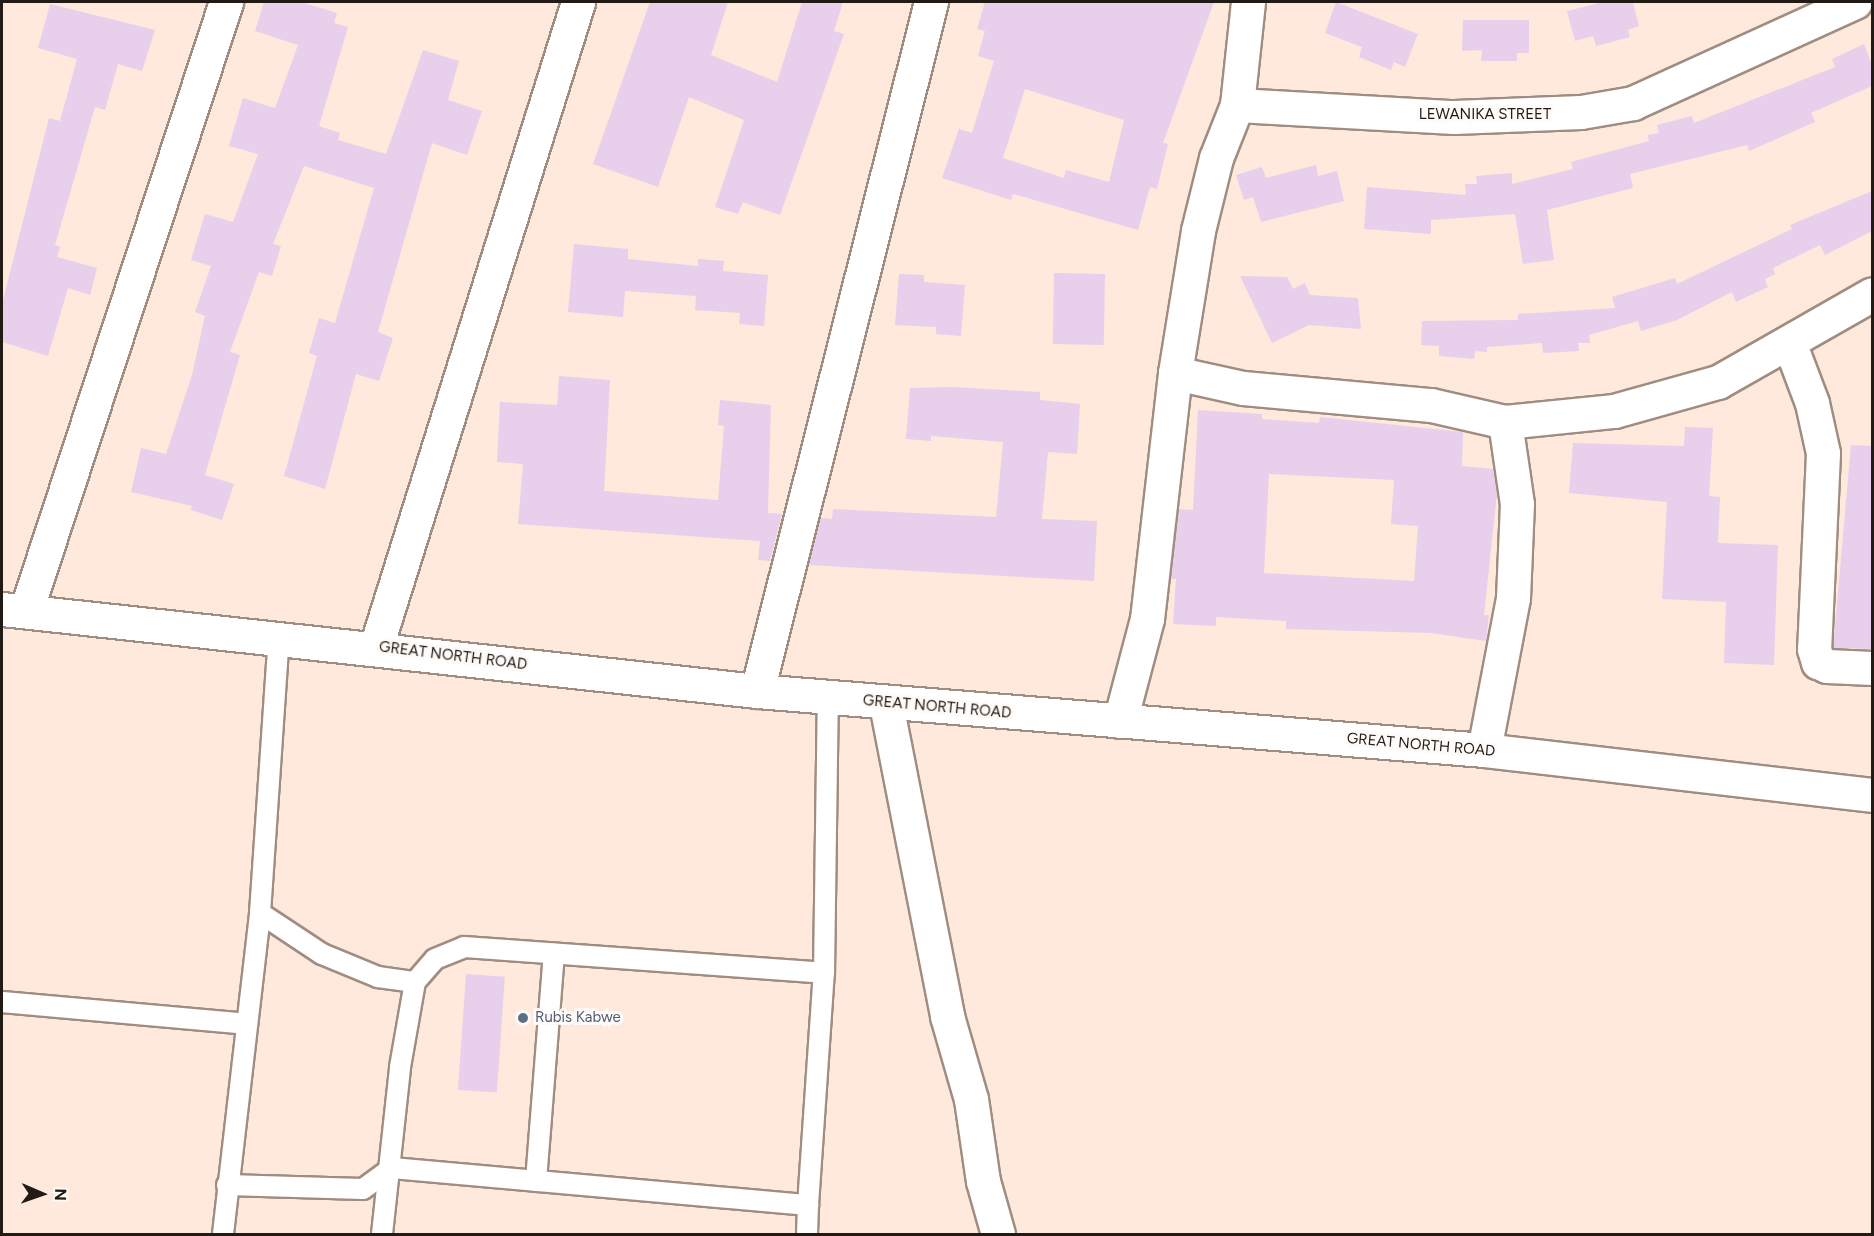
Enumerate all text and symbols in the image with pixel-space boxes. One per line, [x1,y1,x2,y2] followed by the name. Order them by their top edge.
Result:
[1419,106,1551,124] street label: LEWANIKA STREET
[378,638,528,674] street label: GREAT NORTH ROAD
[862,692,1012,722] street label: GREAT NORTH ROAD
[1346,730,1496,760] street label: GREAT NORTH ROAD
[535,1009,621,1027] place label: Rubis Kabwe
[516,1011,530,1025] marker: Rubis Kabwe
[12,1164,72,1224] north arrow
[51,1188,70,1201] text: N

